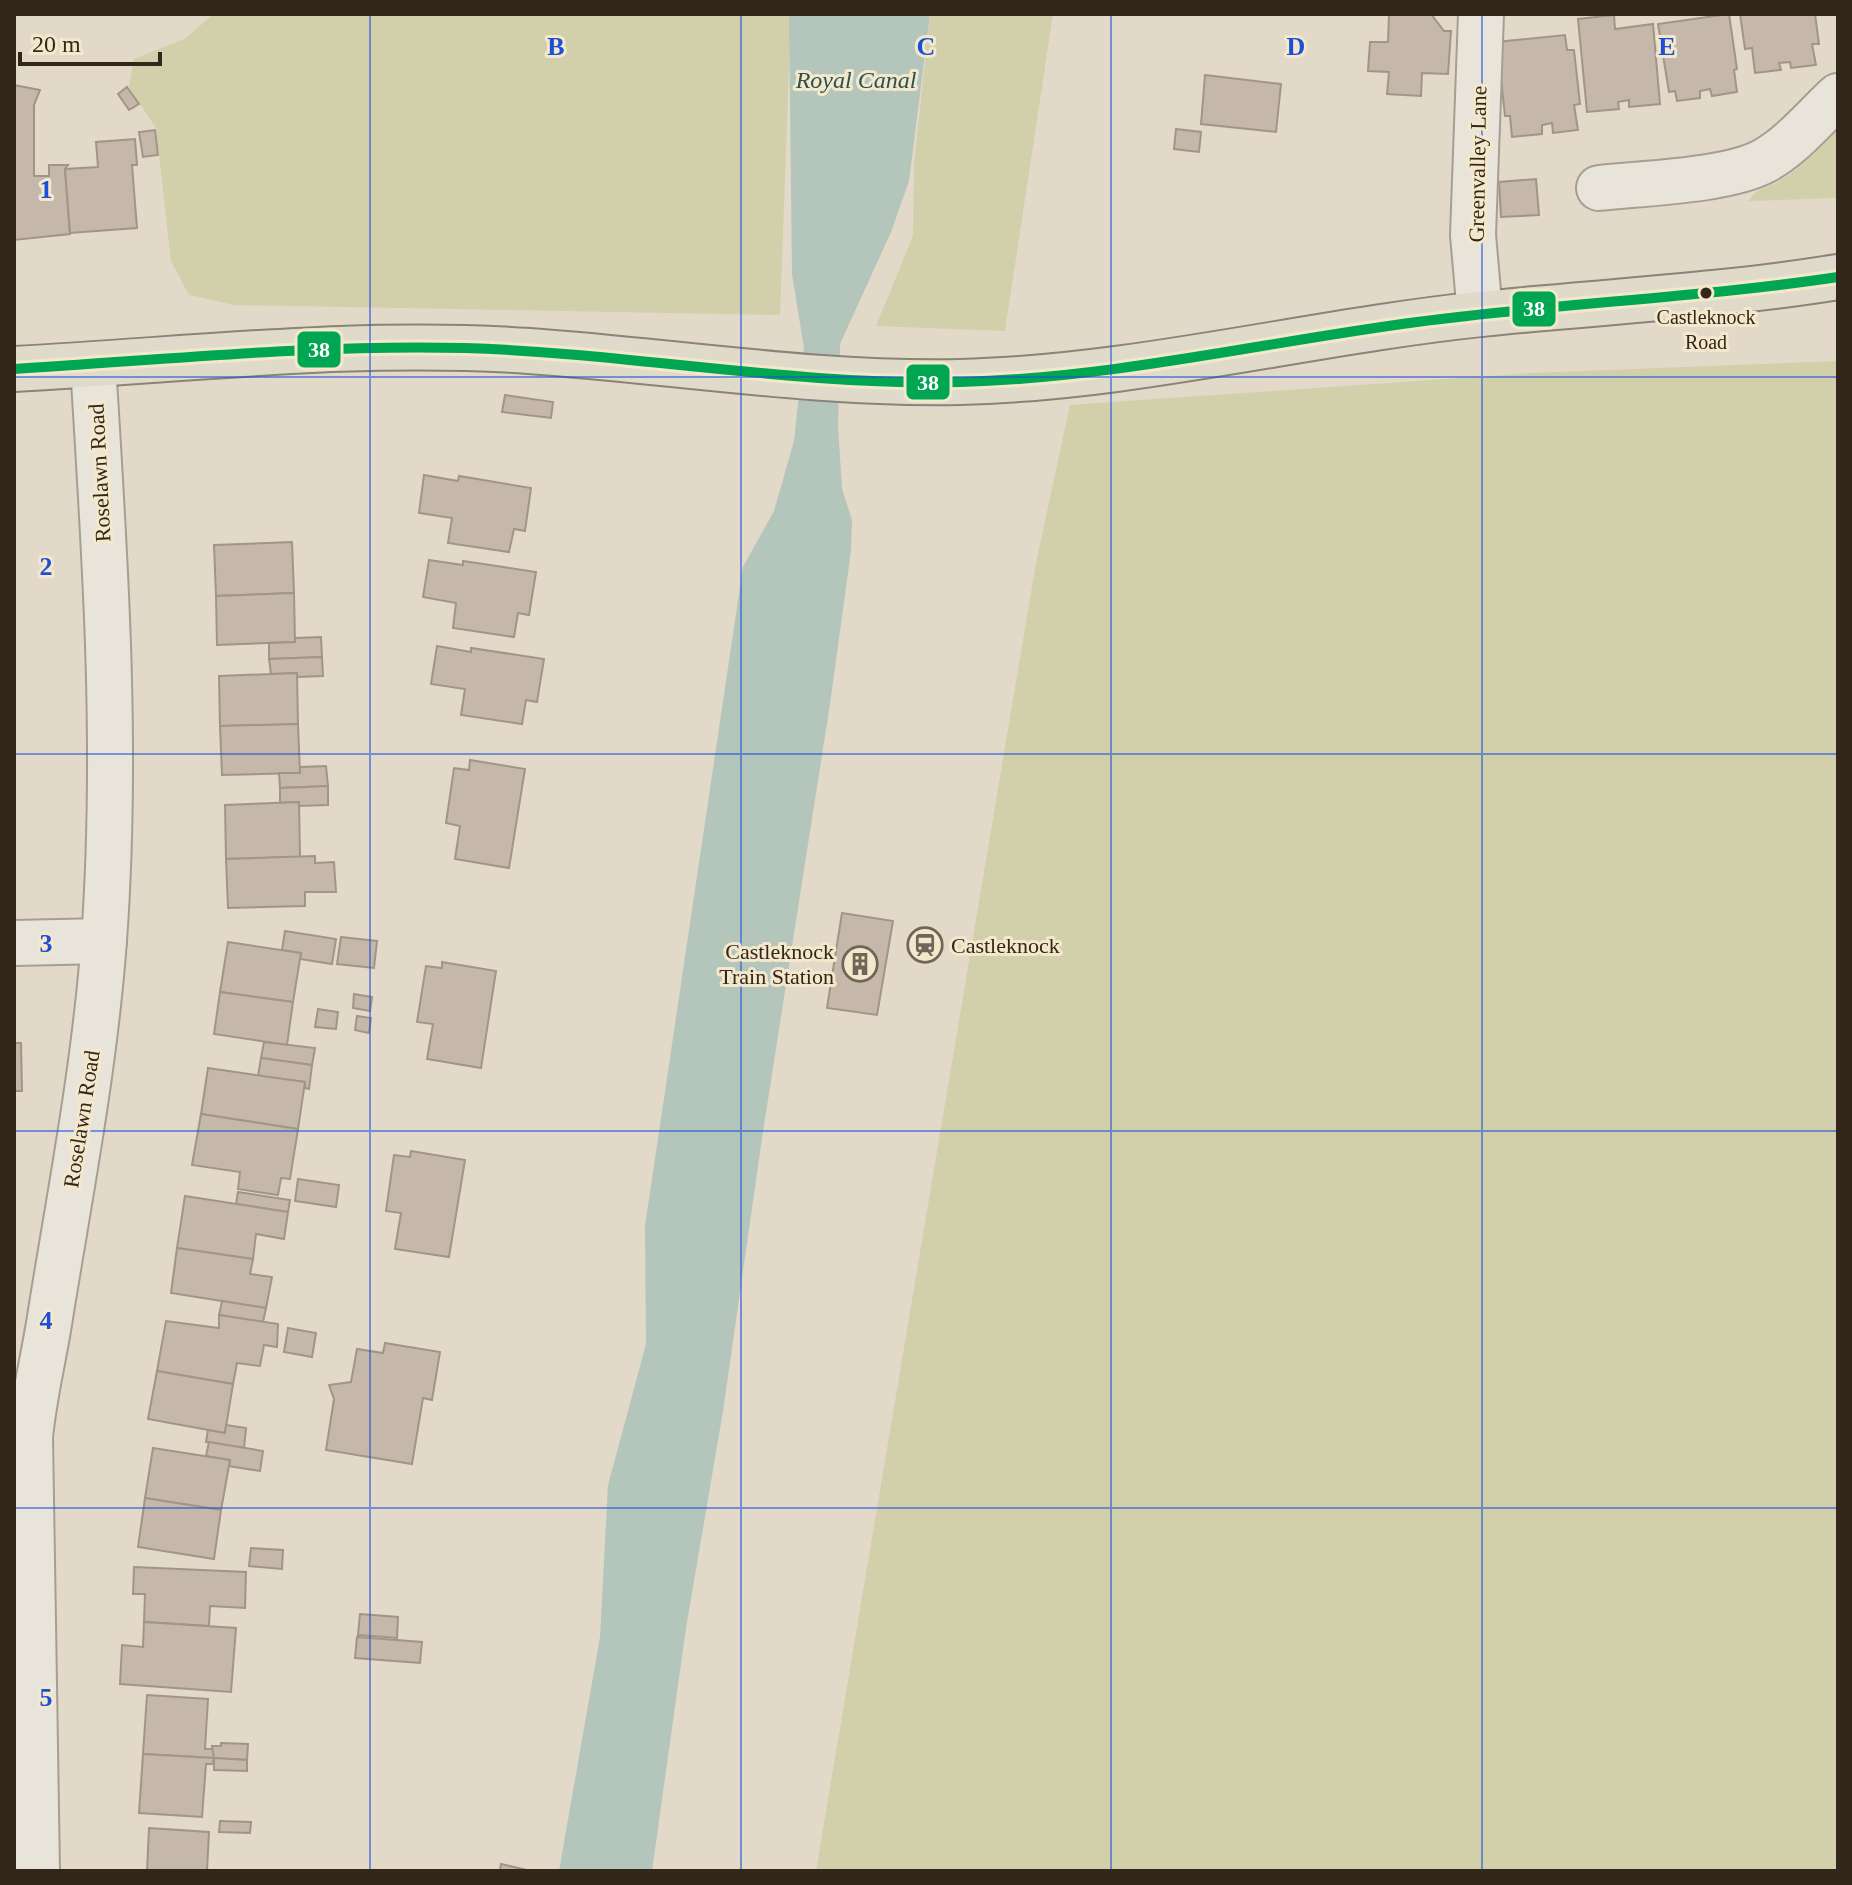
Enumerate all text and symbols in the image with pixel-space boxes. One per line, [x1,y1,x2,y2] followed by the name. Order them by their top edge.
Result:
[20,16,160,66] scale bar
[32,31,81,57] text: 20 m
[547,32,565,61] text: B
[917,32,935,61] text: C
[1287,32,1305,61] text: D
[1658,32,1676,61] text: E
[795,67,917,93] water label: Royal Canal
[1464,85,1491,243] street label: Greenvalley Lane
[40,175,53,204] text: 1
[1698,285,1714,301] marker: Castleknock Road
[1511,290,1557,328] line badge: 38
[1523,296,1545,321] text: 38
[1657,306,1755,353] place label: Castleknock Road
[296,330,342,369] line badge: 38
[308,337,330,362] text: 38
[905,363,951,401] line badge: 38
[917,370,939,395] text: 38
[83,403,116,543] street label: Roselawn Road
[40,552,53,581] text: 2
[906,926,944,964] station icon: Castleknock
[40,929,53,958] text: 3
[951,933,1060,958] place label: Castleknock
[719,939,834,989] place label: Castleknock Train Station
[841,945,879,983] building icon: Castleknock Train Station
[58,1049,105,1190] street label: Roselawn Road
[40,1306,53,1335] text: 4
[40,1683,53,1712] text: 5

